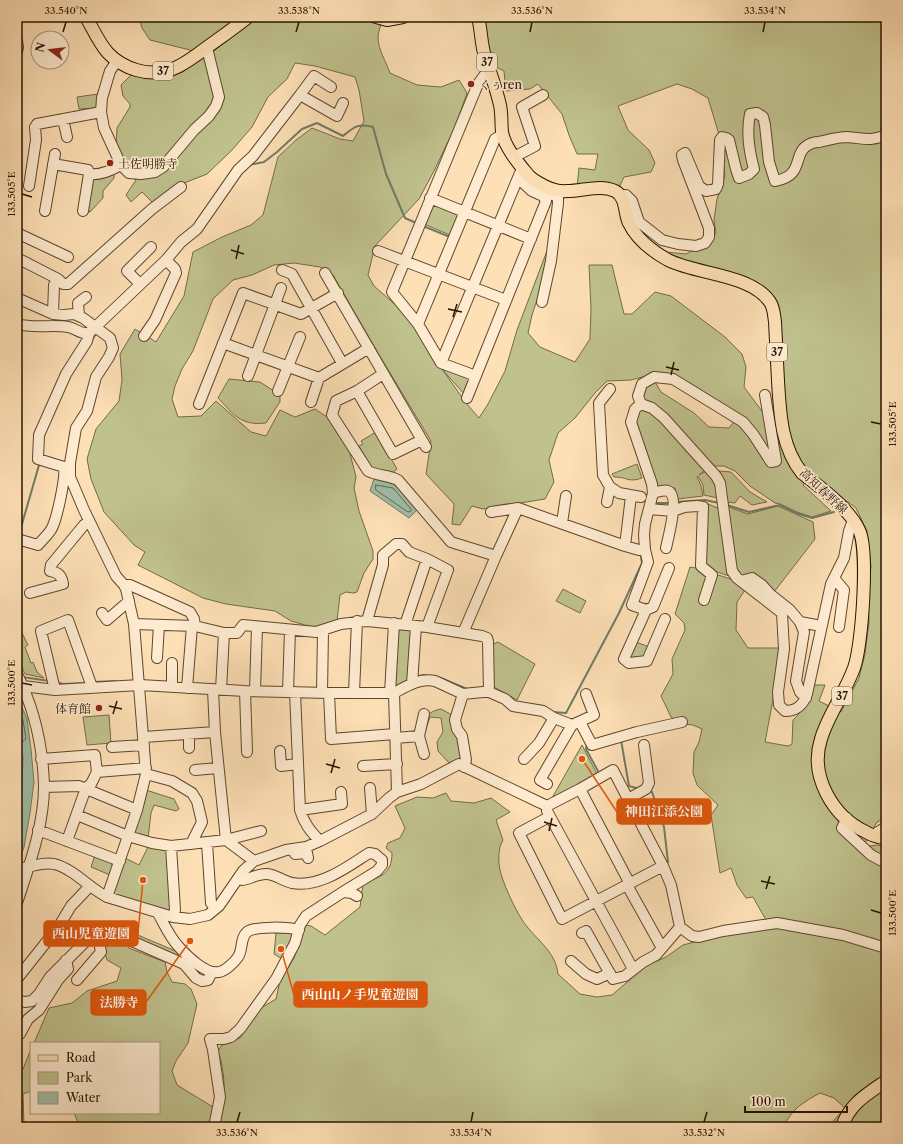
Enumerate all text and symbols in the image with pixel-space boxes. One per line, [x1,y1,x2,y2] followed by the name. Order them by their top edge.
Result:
[45,4,87,17] text: 33.540°N
[278,4,320,17] text: 33.538°N
[511,4,553,17] text: 33.536°N
[744,4,786,17] text: 33.534°N
[30,30,70,70] north arrow
[32,41,48,54] text: N
[477,53,497,71] road number: 37
[153,62,173,80] road number: 37
[479,77,522,92] place label: くぅren
[466,79,476,89] marker: くぅren
[118,156,178,171] place label: 土佐明勝寺
[105,158,115,168] marker: 土佐明勝寺
[5,171,18,217] text: 133.505°E
[767,343,787,361] road number: 37
[886,401,899,447] text: 133.505°E
[797,465,851,517] street label: 高知春野線
[5,660,18,706] text: 133.500°E
[832,687,852,705] road number: 37
[55,701,91,716] place label: 体育館
[94,703,104,713] marker: 体育館
[617,799,711,824] callout: 神田江添公園
[625,803,703,819] text: 神田江添公園
[886,890,899,936] text: 133.500°E
[44,921,138,946] callout: 西山児童遊園
[52,925,130,941] text: 西山児童遊園
[294,982,427,1007] callout: 西山山ノ手児童遊園
[301,986,419,1002] text: 西山山ノ手児童遊園
[91,990,146,1015] callout: 法勝寺
[99,994,139,1010] text: 法勝寺
[30,1042,160,1114] legend
[66,1050,96,1065] text: Road
[66,1070,93,1085] text: Park
[745,1088,847,1114] scale bar
[65,1090,100,1105] text: Water
[751,1094,786,1109] text: 100 m
[216,1126,258,1139] text: 33.536°N
[450,1126,492,1139] text: 33.534°N
[683,1126,725,1139] text: 33.532°N

